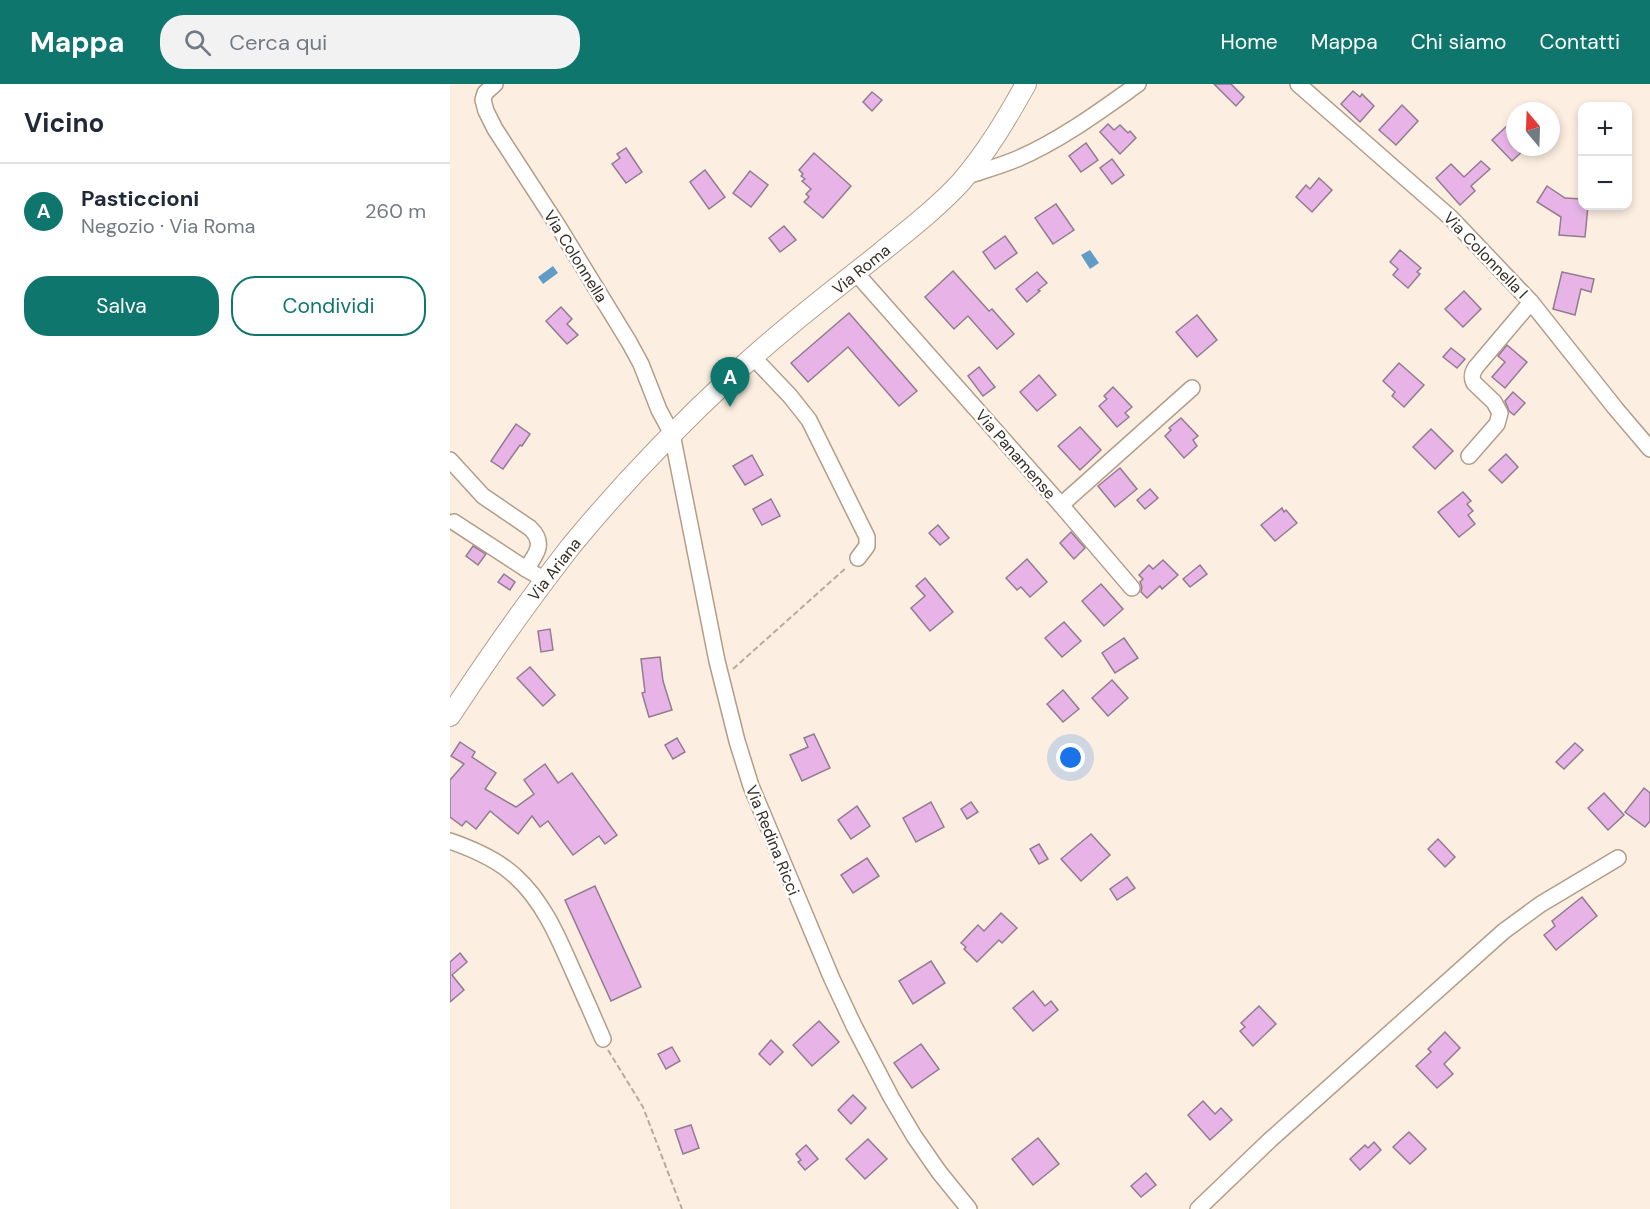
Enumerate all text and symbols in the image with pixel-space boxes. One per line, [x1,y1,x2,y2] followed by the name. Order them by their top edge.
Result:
[160,15,580,69] search box
[30,24,124,61] text: Mappa
[181,26,214,59] icon: search
[229,28,327,57] text: Cerca qui
[1220,28,1278,56] text: Home
[1311,28,1378,56] text: Mappa
[1411,28,1507,56] text: Chi siamo
[1540,28,1620,56] text: Contatti
[1506,102,1560,156] north arrow
[1578,102,1632,210] map controls
[1578,102,1632,156] button: +
[24,106,104,140] text: Vicino
[1578,156,1632,210] button: −
[81,184,199,213] text: Pasticcioni
[36,198,51,224] text: A
[365,198,426,224] text: 260 m
[539,206,612,306] street label: Via Colonnella
[1439,207,1532,303] street label: Via Colonnella I
[81,213,255,239] text: Negozio · Via Roma
[828,240,895,299] street label: Via Roma
[24,276,219,336] button: Salva
[231,276,426,336] button: Condividi
[710,358,750,407] pin: A
[971,405,1061,504] street label: Via Panamense
[523,533,586,605] street label: Via Ariana
[1056,743,1085,772] your location
[741,782,804,898] street label: Via Redina Ricci

